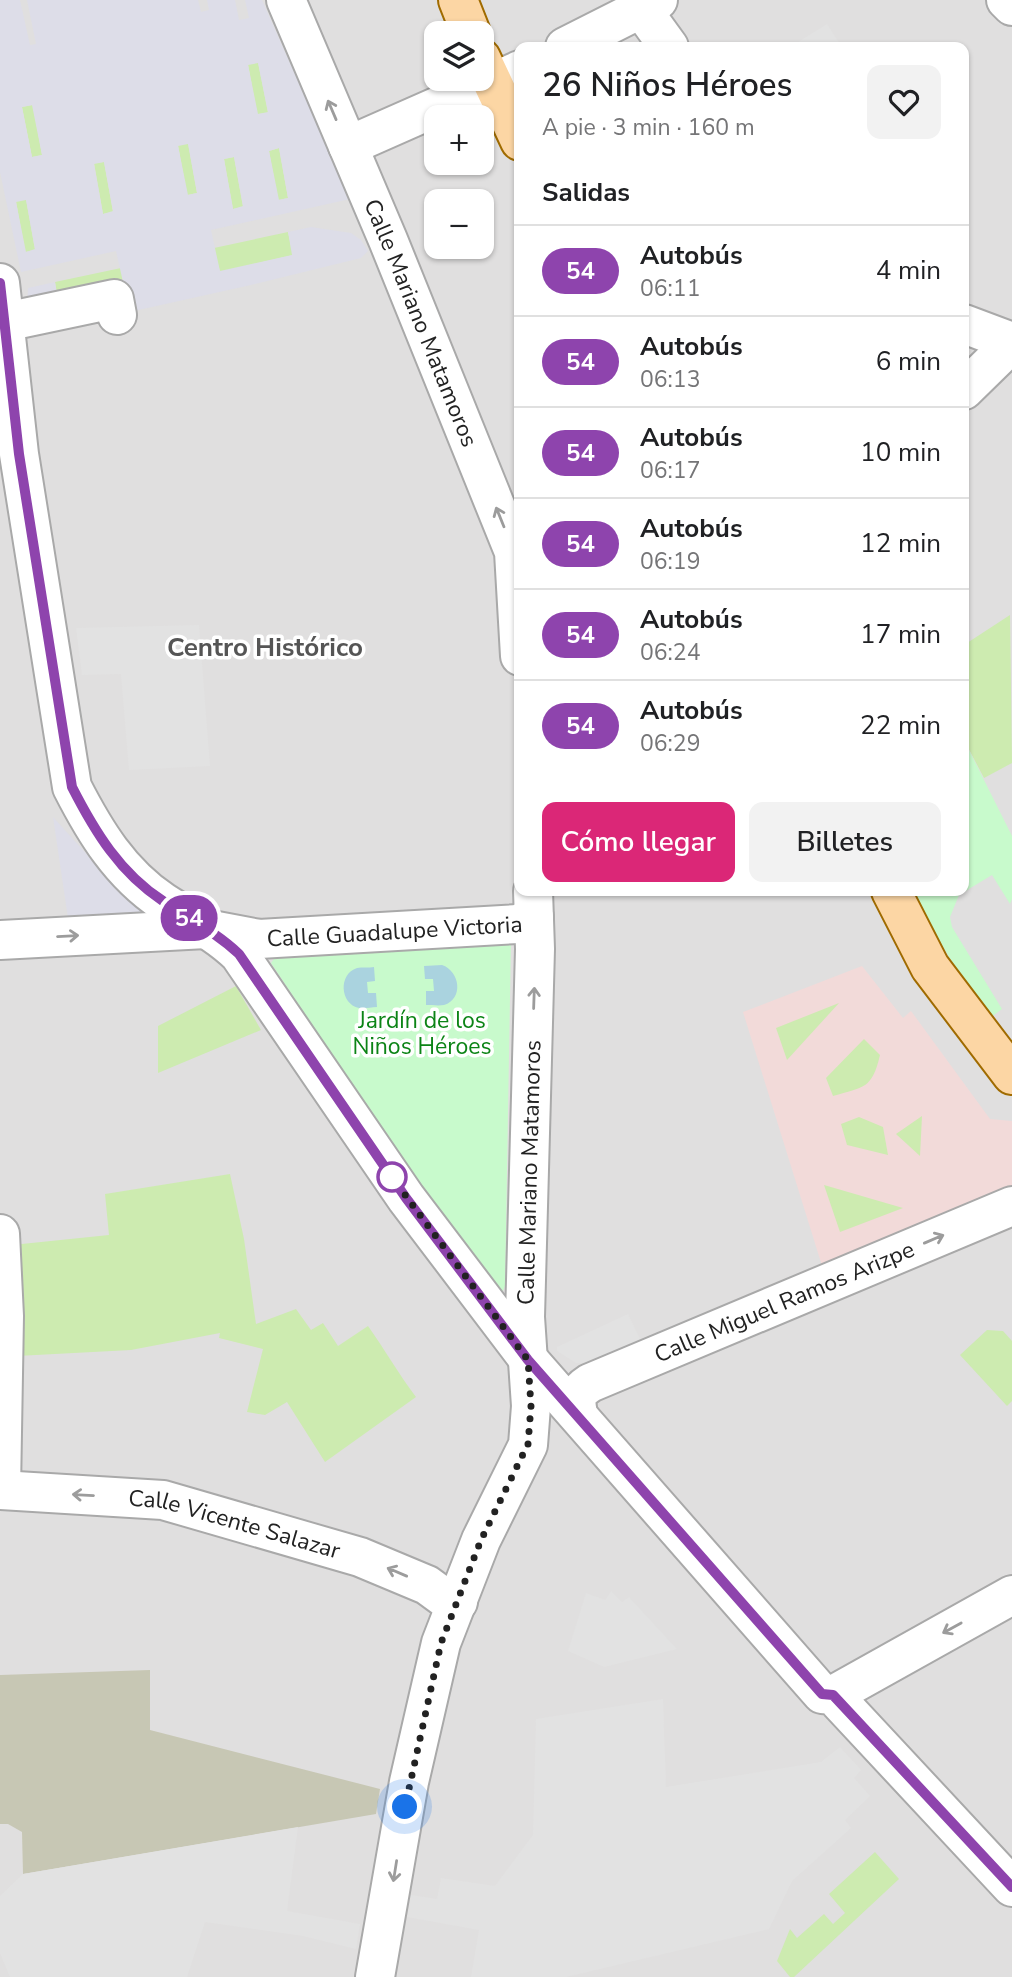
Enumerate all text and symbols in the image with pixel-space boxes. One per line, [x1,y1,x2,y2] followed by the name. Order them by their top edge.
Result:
[424,21,494,259] map controls
[424,21,494,91] button: layers
[542,63,793,108] text: 26 Niños Héroes
[867,65,941,139] button: heart
[325,99,338,121] one-way arrow
[424,105,494,175] button: +
[542,112,755,143] text: A pie · 3 min · 160 m
[542,175,630,210] text: Salidas
[424,189,494,259] button: −
[356,194,485,452] street label: Calle Mariano Matamoros
[640,238,743,273] text: Autobús
[876,253,941,288] text: 4 min
[566,255,595,287] text: 54
[640,273,700,304] text: 06:11
[640,329,743,364] text: Autobús
[876,344,941,379] text: 6 min
[566,346,595,378] text: 54
[640,364,700,395] text: 06:13
[640,420,743,455] text: Autobús
[860,435,941,470] text: 10 min
[566,437,595,469] text: 54
[640,455,700,486] text: 06:17
[492,507,505,528] one-way arrow
[640,511,743,546] text: Autobús
[860,526,941,561] text: 12 min
[566,528,595,560] text: 54
[640,546,700,577] text: 06:19
[640,602,743,637] text: Autobús
[860,617,941,652] text: 17 min
[566,619,595,651] text: 54
[167,630,363,665] district label: Centro Histórico
[640,637,700,668] text: 06:24
[640,693,743,728] text: Autobús
[860,708,941,743] text: 22 min
[566,710,595,742] text: 54
[640,728,700,759] text: 06:29
[542,802,735,882] button: Cómo llegar
[749,802,941,882] button: Billetes
[158,895,220,941] line badge: 54
[175,902,203,934] text: 54
[266,909,523,955] street label: Calle Guadalupe Victoria
[56,929,79,942] one-way arrow
[527,987,541,1010] one-way arrow
[352,1005,492,1062] park label: Jardín de los Niños Héroes
[510,1040,549,1305] street label: Calle Mariano Matamoros
[377,1162,407,1192] unlabelled marker
[923,1231,945,1244] one-way arrow
[650,1234,919,1370] street label: Calle Miguel Ramos Arizpe
[128,1483,345,1567] street label: Calle Vicente Salazar
[72,1488,94,1501] one-way arrow
[386,1565,408,1578] one-way arrow
[943,1621,963,1635] one-way arrow
[387,1789,422,1824] your location
[388,1859,401,1882] one-way arrow

